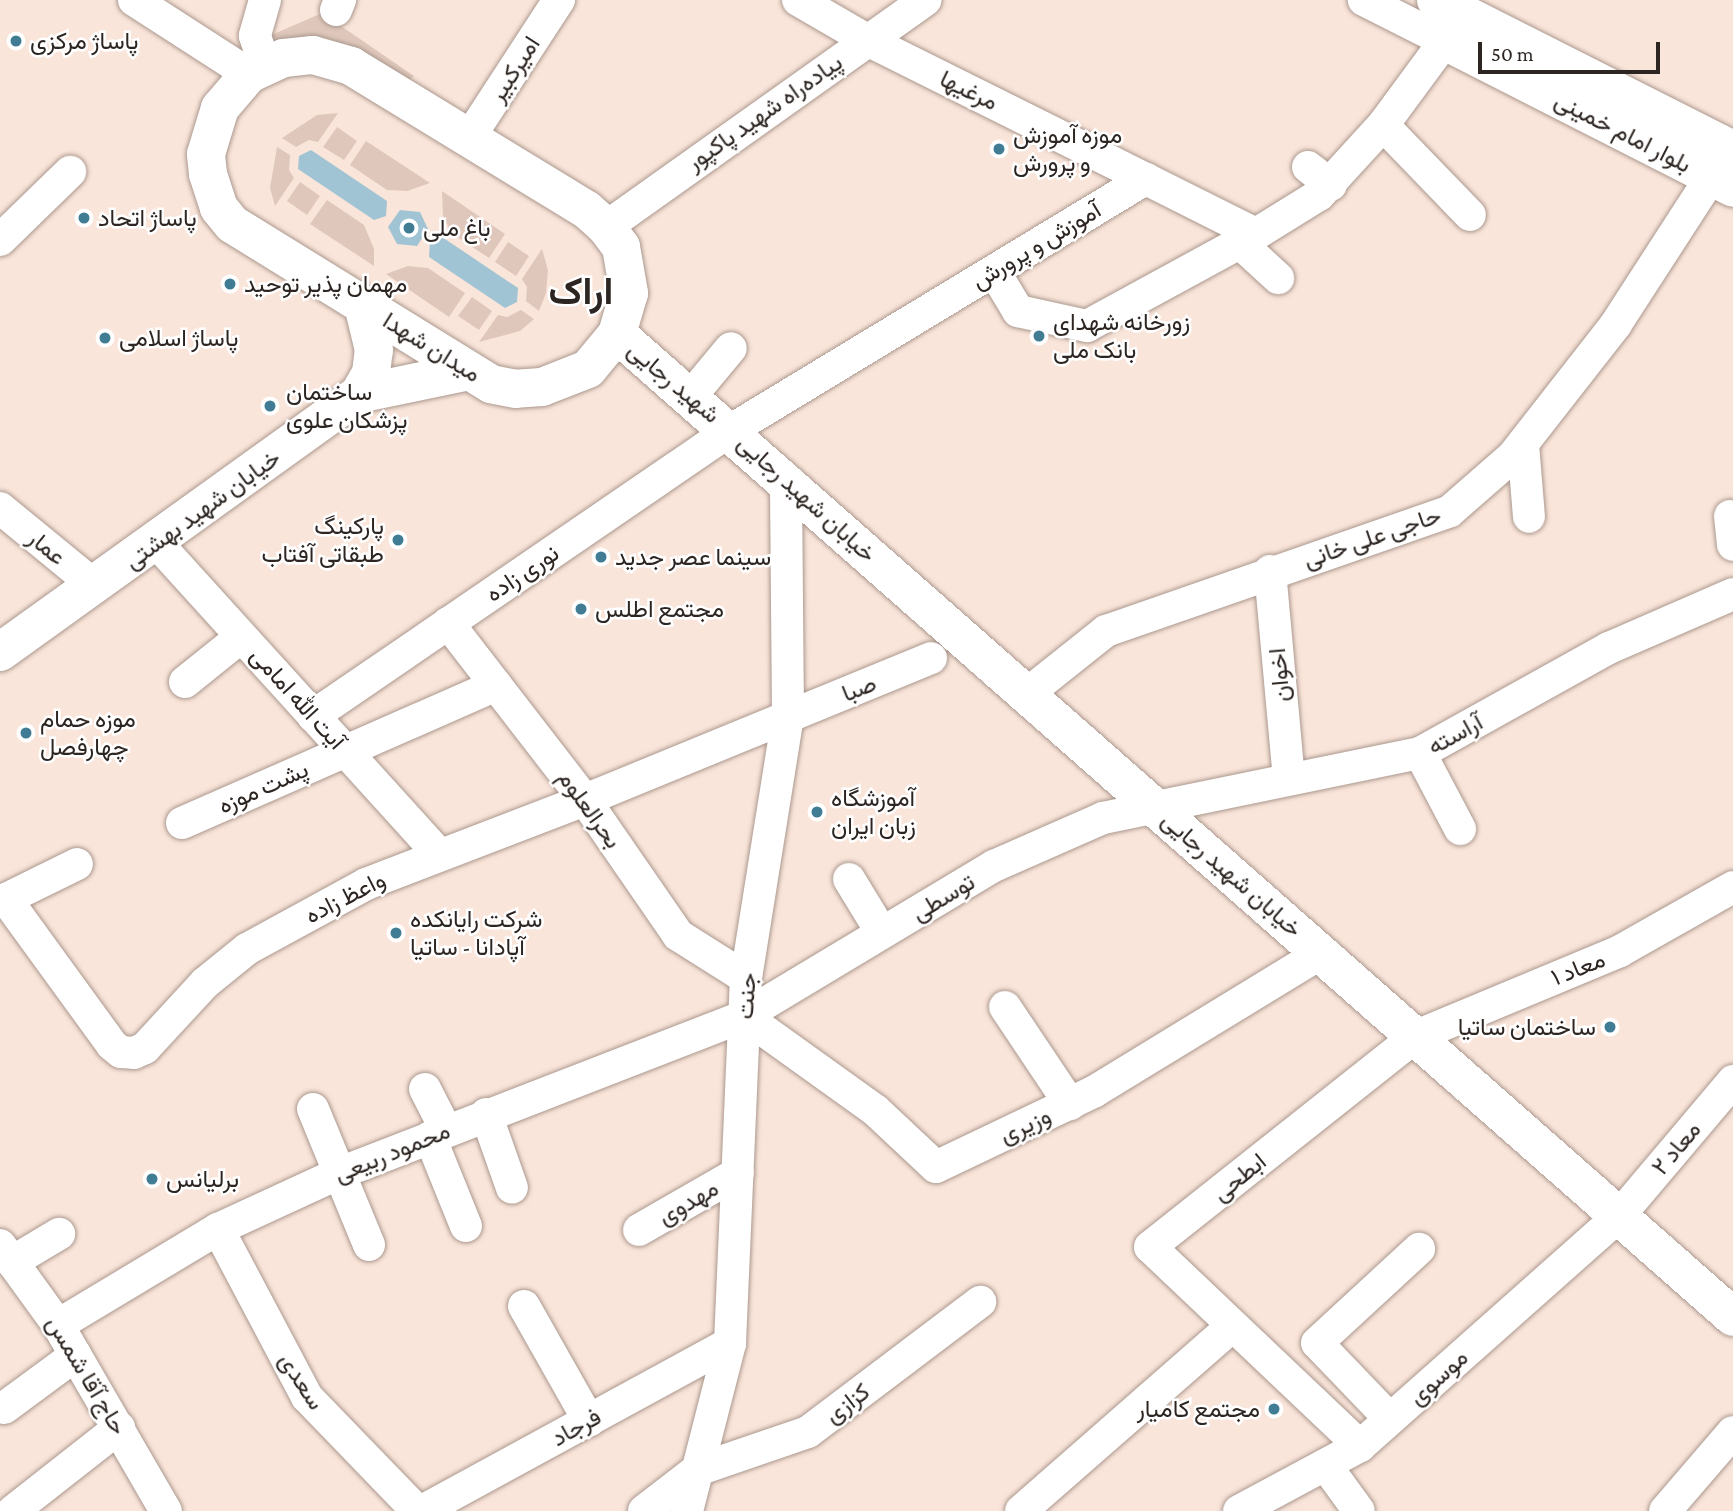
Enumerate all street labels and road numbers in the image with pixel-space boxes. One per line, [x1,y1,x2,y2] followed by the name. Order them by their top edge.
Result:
[482,31,546,107] street label: امیرکبیر
[680,47,848,177] street label: پیاده‌راه شهید پاکپور
[935,64,1003,116] street label: مرغیها
[1550,85,1696,179] street label: بلوار امام خمینی
[966,195,1106,295] street label: آموزش و پرورش
[378,306,486,388] street label: میدان شهدا
[622,335,726,429] street label: شهید رجایی
[732,428,882,568] street label: خیابان شهید رجایی
[119,443,285,575] street label: خیابان شهید بهشتی
[1299,500,1445,574] street label: حاجی علی خانی
[22,523,72,571] street label: عمار
[480,538,564,608] street label: نوری زاده
[244,641,352,755] street label: آیت الله امامی
[1262,647,1296,703] street label: اخوان
[838,668,880,708] street label: صبا
[1423,707,1487,761] street label: آراسته
[214,754,312,820] street label: پشت موزه
[552,764,628,854] street label: بحرالعلوم
[1156,805,1308,943] street label: خیابان شهید رجایی
[300,865,390,929] street label: واعظ زاده
[906,867,980,927] street label: توسطی
[1547,944,1609,992] street label: معاد ۱
[730,972,762,1020] street label: جنت
[995,1101,1055,1149] street label: وزیری
[1645,1115,1707,1181] street label: معاد ۲
[330,1116,454,1188] street label: محمود ربیعی
[1206,1147,1272,1207] street label: ابطحی
[653,1173,723,1231] street label: مهدوی
[40,1310,134,1440] street label: حاج آقا شمس
[1402,1343,1474,1411] street label: موسوی
[273,1347,331,1415] street label: سعدی
[819,1377,875,1429] street label: کزازی
[546,1402,606,1452] street label: فرجاد

